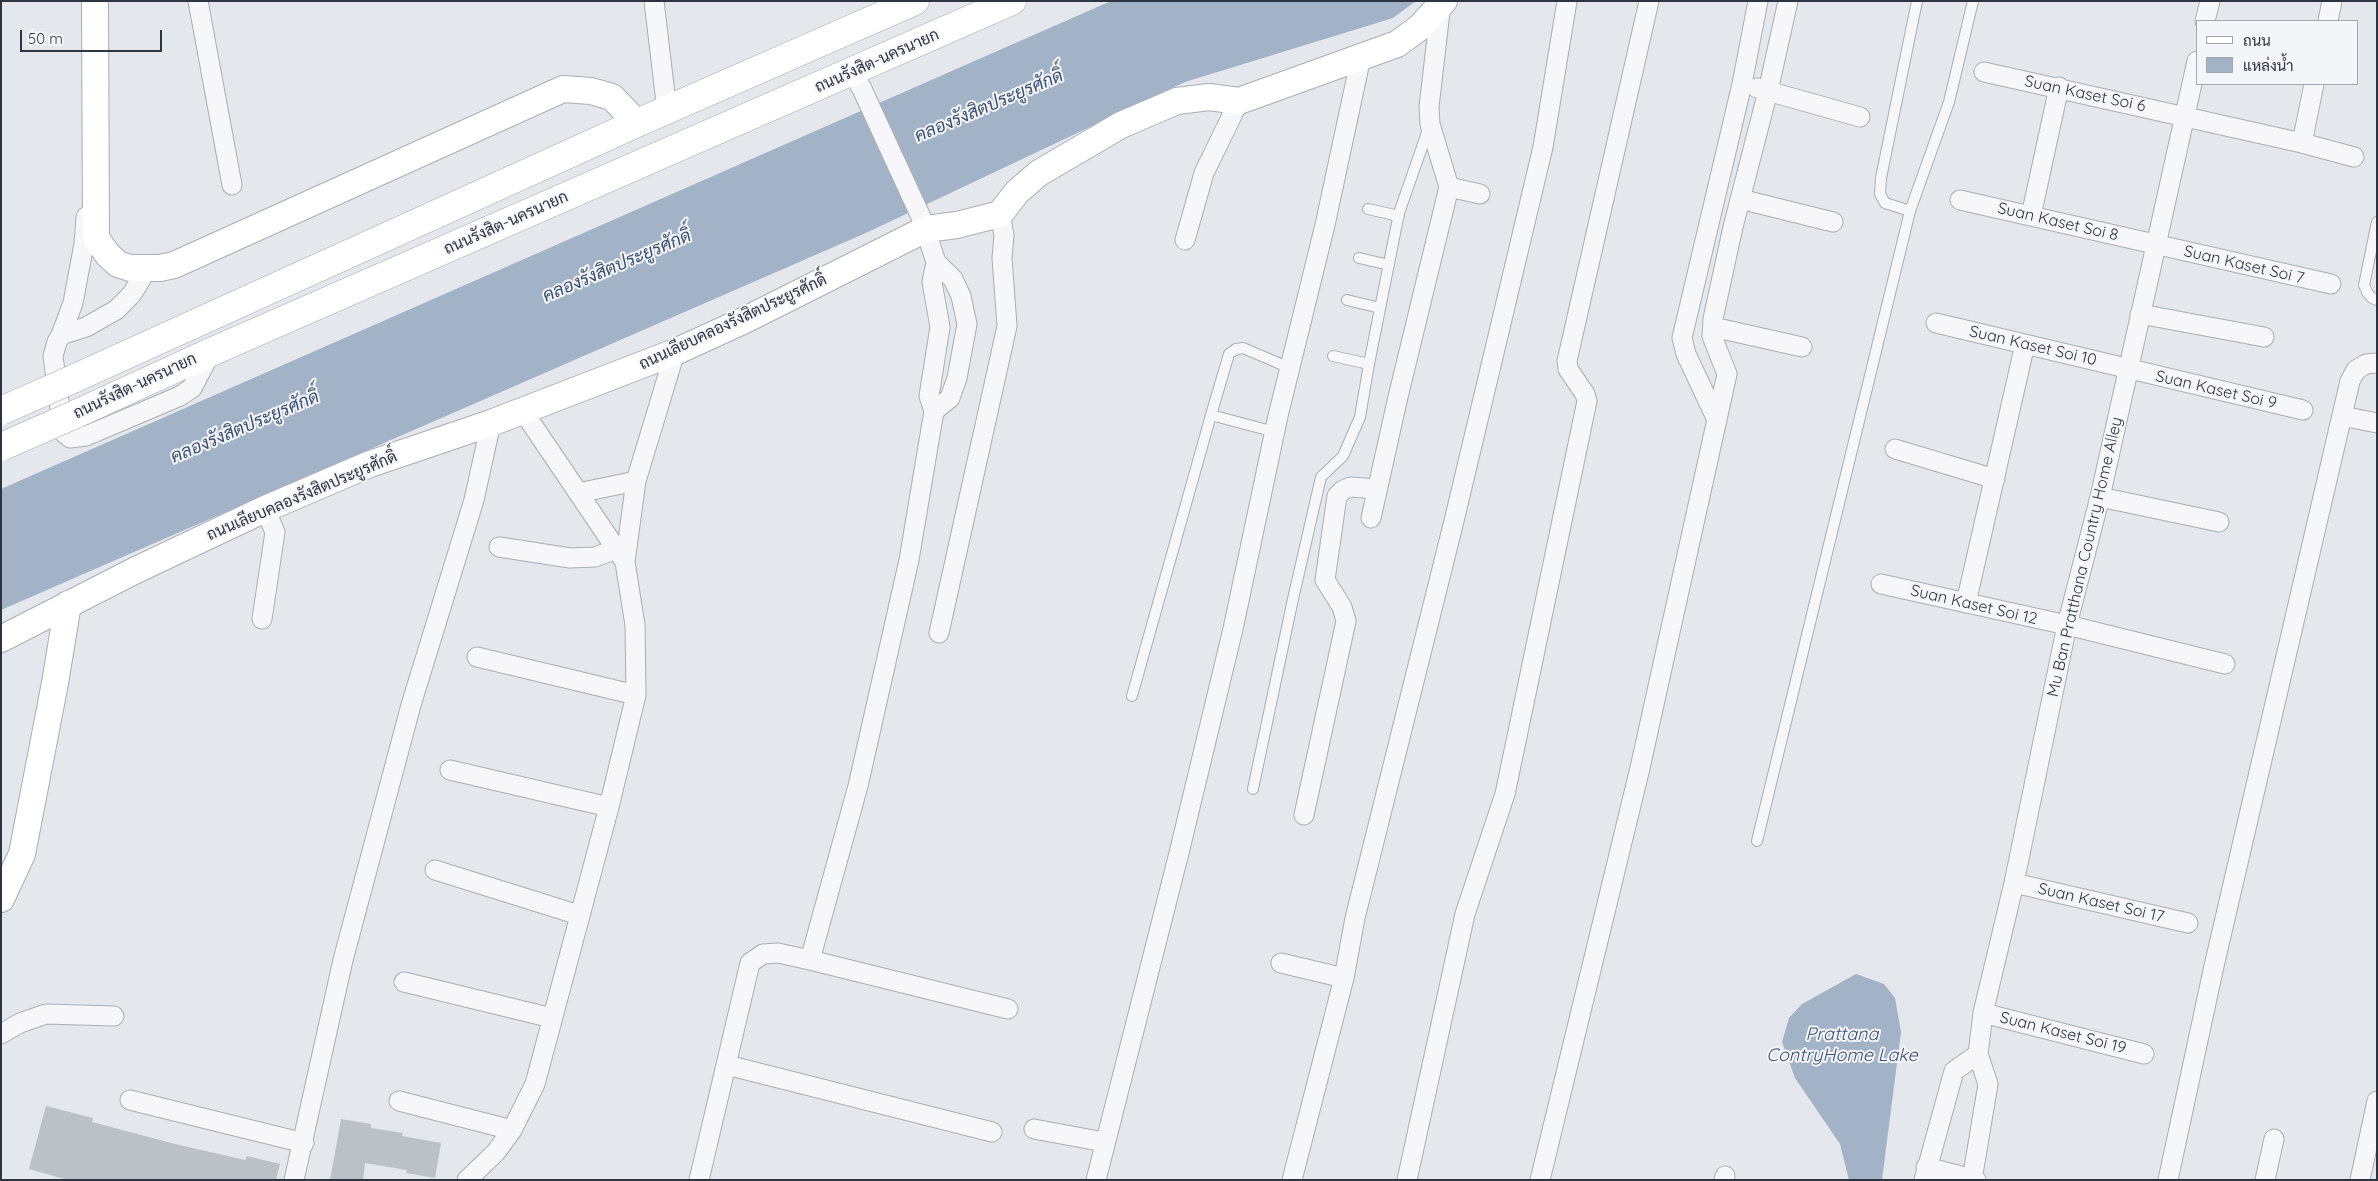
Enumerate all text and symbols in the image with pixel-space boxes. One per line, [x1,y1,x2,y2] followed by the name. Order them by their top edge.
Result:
[22,20,165,52] scale bar
[2196,20,2358,85] legend
[812,25,942,97] street label: ถนนรังสิต-นครนายก
[28,29,63,48] text: 50 m
[2243,31,2271,50] text: ถนน
[2243,56,2294,75] text: แหล่งน้ำ
[911,65,1067,147] water label: คลองรังสิตประยูรศักดิ์
[2023,72,2147,116] street label: Suan Kaset Soi 6
[441,187,571,259] street label: ถนนรังสิต-นครนายก
[1996,199,2120,245] street label: Suan Kaset Soi 8
[539,225,695,307] water label: คลองรังสิตประยูรศักดิ์
[2182,242,2306,288] street label: Suan Kaset Soi 7
[636,270,830,374] street label: ถนนเลียบคลองรังสิตประยูรศักดิ์
[1967,322,2099,370] street label: Suan Kaset Soi 10
[70,349,200,423] street label: ถนนรังสิต-นครนายก
[2154,367,2278,413] street label: Suan Kaset Soi 9
[167,386,323,468] water label: คลองรังสิตประยูรศักดิ์
[2043,415,2127,699] street label: Mu Ban Pratthana Country Home Alley
[204,447,400,545] street label: ถนนเลียบคลองรังสิตประยูรศักดิ์
[1909,581,2039,629] street label: Suan Kaset Soi 12
[2036,879,2166,927] street label: Suan Kaset Soi 17
[1998,1008,2128,1058] street label: Suan Kaset Soi 19
[1766,1024,1918,1066] water label: Prattana ContryHome Lake

